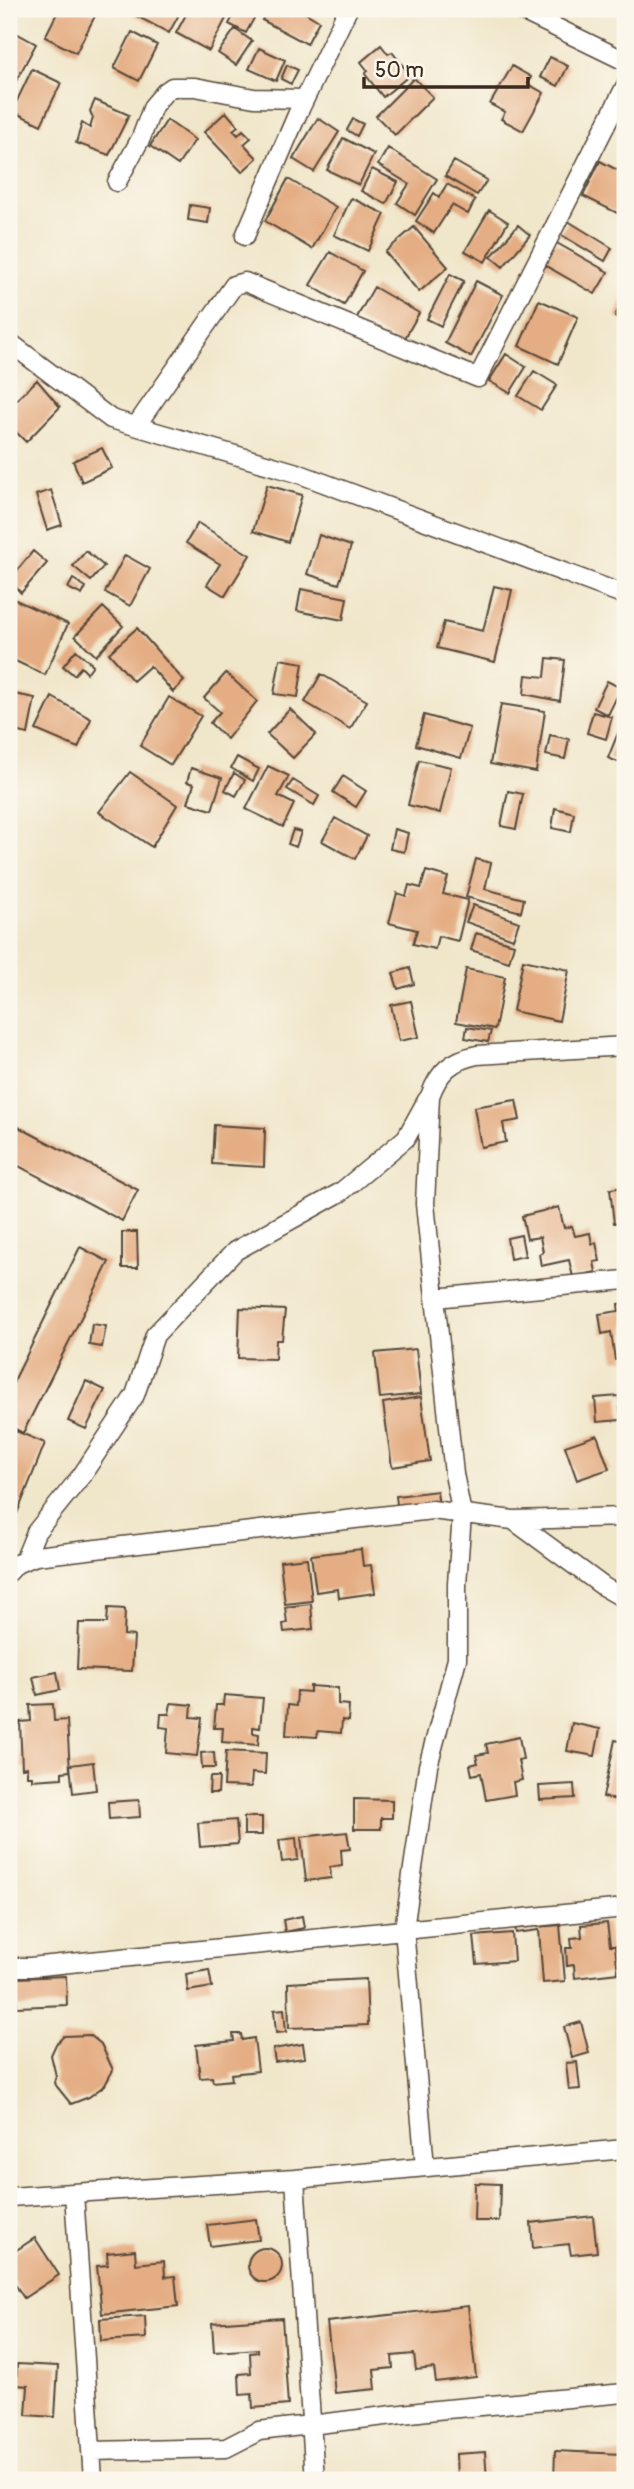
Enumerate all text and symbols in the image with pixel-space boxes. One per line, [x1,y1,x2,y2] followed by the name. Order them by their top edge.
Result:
[364,46,529,90] scale bar
[375,57,424,84] text: 50 m

